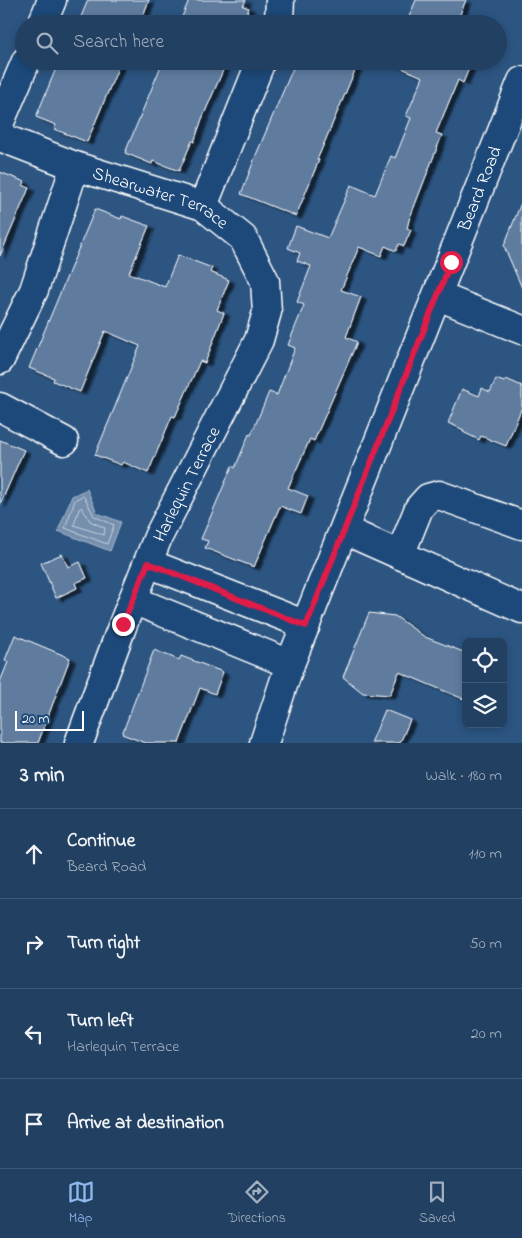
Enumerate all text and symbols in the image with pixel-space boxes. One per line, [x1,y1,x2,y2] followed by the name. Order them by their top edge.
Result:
[15,15,507,70] search box
[33,29,61,57] icon: search
[73,29,164,56] text: Search here
[452,143,510,236] street label: Beard Road
[89,161,234,237] street label: Shearwater Terrace
[440,251,463,274] route start
[147,422,229,547] street label: Harlequin Terrace
[112,613,135,636] route end
[462,638,507,728] map controls
[462,638,507,683] button: locate
[462,683,507,728] button: layers
[15,708,84,731] scale bar
[22,709,49,730] text: 20 m
[20,761,64,791] text: 3 min
[425,764,502,788] text: Walk · 180 m
[67,828,135,855] text: Continue
[20,840,48,868] icon: ahead
[468,842,502,866] text: 110 m
[67,855,146,879] text: Beard Road
[20,930,48,958] icon: right
[67,930,140,957] text: Turn right
[470,932,502,956] text: 50 m
[67,1008,134,1035] text: Turn left
[20,1020,48,1048] icon: left
[471,1022,502,1046] text: 20 m
[67,1035,179,1059] text: Harlequin Terrace
[20,1110,48,1138] icon: arrive
[67,1110,224,1137] text: Arrive at destination
[67,1178,95,1229] tab: Map
[228,1178,286,1229] tab: Directions
[419,1178,455,1229] tab: Saved

